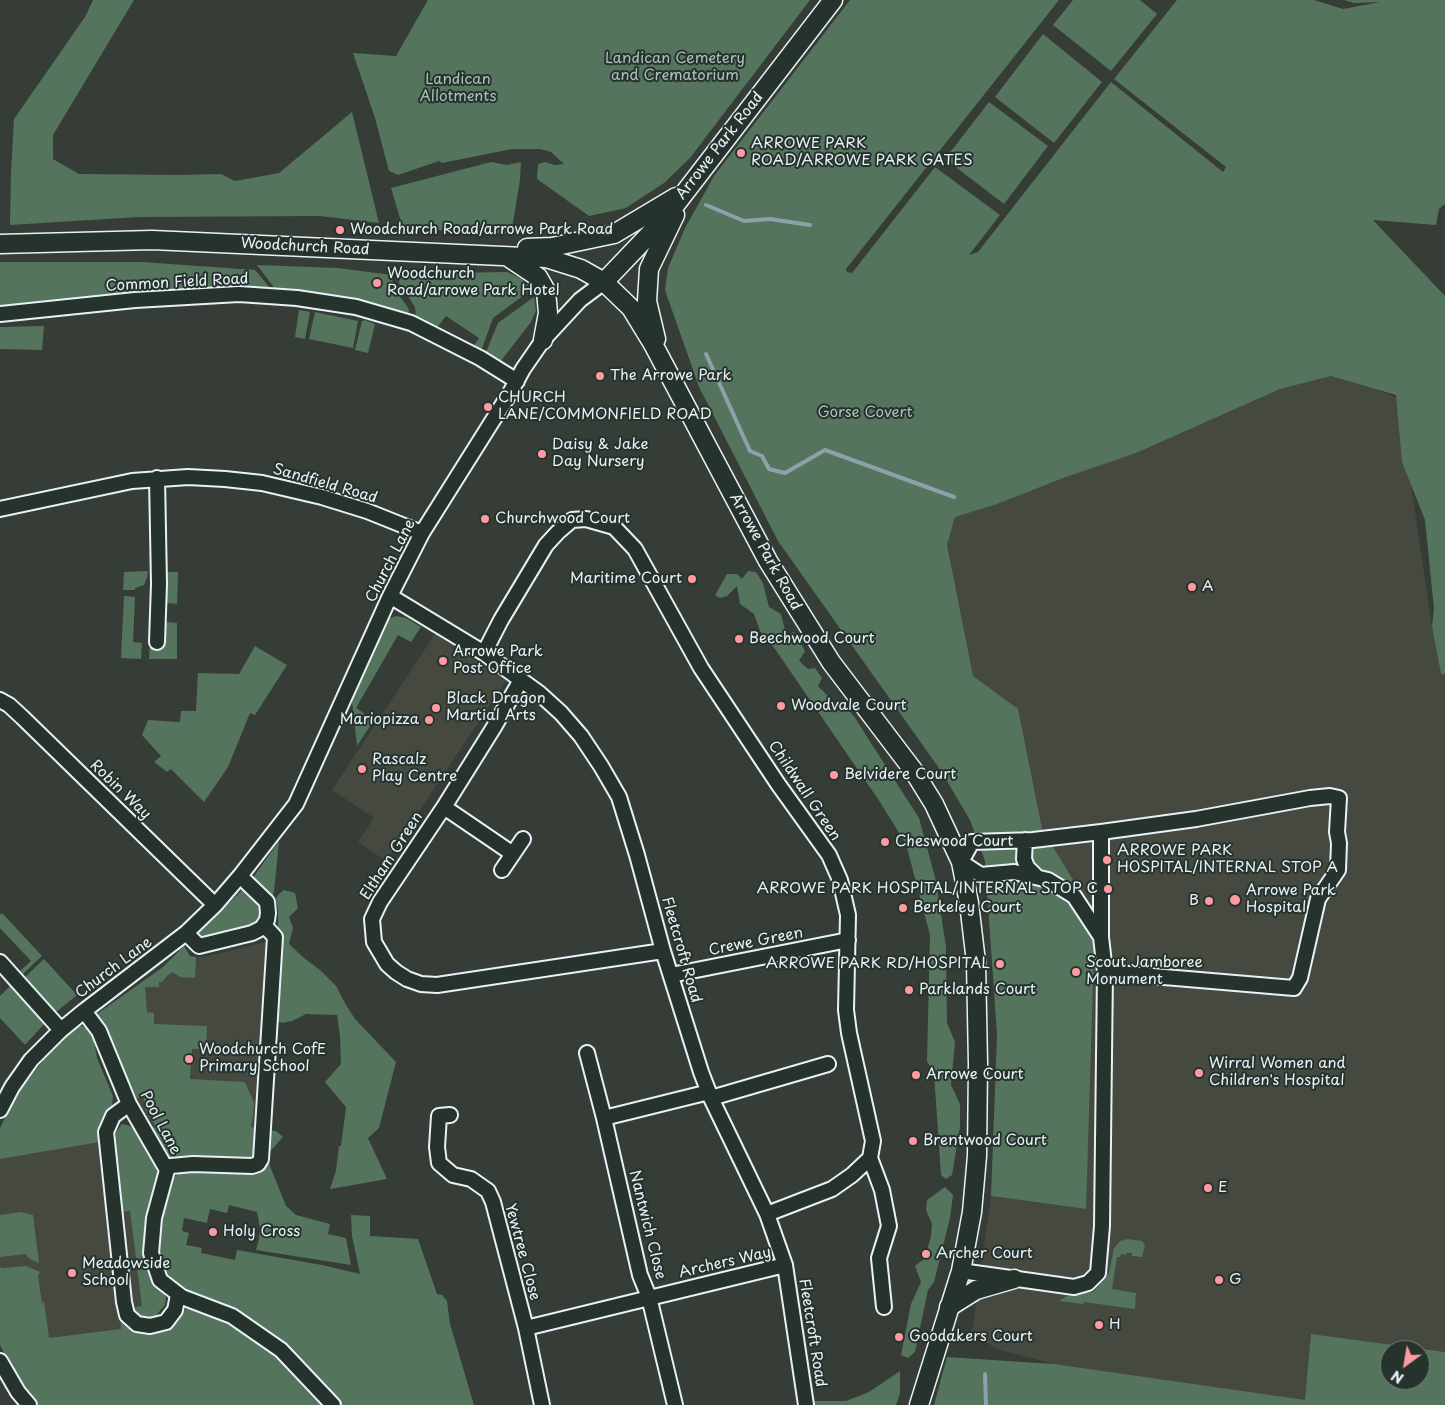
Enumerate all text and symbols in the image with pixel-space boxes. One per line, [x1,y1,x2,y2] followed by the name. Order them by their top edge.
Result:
[605,50,745,85] park label: Landican Cemetery and Crematorium
[419,71,497,106] park label: Landican Allotments
[673,89,767,203] street label: Arrowe Park Road
[751,135,973,170] place label: ARROWE PARK ROAD/ARROWE PARK GATES
[735,147,747,159] marker: ARROWE PARK ROAD/ARROWE PARK GATES
[350,221,613,239] place label: Woodchurch Road/arrowe Park Road
[334,224,346,236] marker: Woodchurch Road/arrowe Park Road
[240,235,370,259] street label: Woodchurch Road
[387,265,560,300] place label: Woodchurch Road/arrowe Park Hotel
[105,270,249,296] street label: Common Field Road
[371,277,383,289] marker: Woodchurch Road/arrowe Park Hotel
[610,367,732,385] place label: The Arrowe Park
[594,370,606,382] marker: The Arrowe Park
[498,389,712,424] place label: CHURCH LANE/COMMONFIELD ROAD
[482,401,494,413] marker: CHURCH LANE/COMMONFIELD ROAD
[817,404,913,422] park label: Gorse Covert
[552,436,648,471] place label: Daisy & Jake Day Nursery
[536,448,548,460] marker: Daisy & Jake Day Nursery
[271,460,379,508] street label: Sandfield Road
[725,490,805,614] street label: Arrowe Park Road
[495,510,630,528] place label: Churchwood Court
[479,513,491,525] marker: Churchwood Court
[362,516,420,606] street label: Church Lane
[570,570,682,588] place label: Maritime Court
[686,573,698,585] marker: Maritime Court
[1202,578,1213,596] place label: A
[1186,581,1198,593] marker: A
[749,630,875,648] place label: Beechwood Court
[733,633,745,645] marker: Beechwood Court
[453,643,543,678] place label: Arrowe Park Post Office
[437,655,449,667] marker: Arrowe Park Post Office
[446,690,546,725] place label: Black Dragon Martial Arts
[791,697,907,715] place label: Woodvale Court
[775,700,787,712] marker: Woodvale Court
[430,702,442,714] marker: Black Dragon Martial Arts
[340,711,419,729] place label: Mariopizza
[423,714,435,726] marker: Mariopizza
[764,738,844,844] street label: Childwall Green
[372,751,457,786] place label: Rascalz Play Centre
[86,757,154,823] street label: Robin Way
[356,763,368,775] marker: Rascalz Play Centre
[844,766,956,784] place label: Belvidere Court
[828,769,840,781] marker: Belvidere Court
[357,809,427,903] street label: Eltham Green
[895,833,1013,851] place label: Cheswood Court
[879,836,891,848] marker: Cheswood Court
[1117,842,1338,877] place label: ARROWE PARK HOSPITAL/INTERNAL STOP A
[1101,854,1113,866] marker: ARROWE PARK HOSPITAL/INTERNAL STOP A
[757,880,1098,898] place label: ARROWE PARK HOSPITAL/INTERNAL STOP C
[1246,882,1336,917] place label: Arrowe Park Hospital
[1102,883,1114,895] marker: ARROWE PARK HOSPITAL/INTERNAL STOP C
[1189,892,1199,910] place label: B
[1228,893,1242,907] marker: Arrowe Park Hospital
[657,895,705,1005] street label: Fleetcroft Road
[1203,895,1215,907] marker: B
[913,899,1021,917] place label: Berkeley Court
[897,902,909,914] marker: Berkeley Court
[707,924,805,960] street label: Crewe Green
[72,933,156,1003] street label: Church Lane
[1086,954,1203,989] place label: Scout Jamboree Monument
[766,955,990,973] place label: ARROWE PARK RD/HOSPITAL
[994,958,1006,970] marker: ARROWE PARK RD/HOSPITAL
[1070,966,1082,978] marker: Scout Jamboree Monument
[919,981,1036,999] place label: Parklands Court
[903,984,915,996] marker: Parklands Court
[199,1041,326,1076] place label: Woodchurch CofE Primary School
[183,1053,195,1065] marker: Woodchurch CofE Primary School
[1209,1055,1346,1090] place label: Wirral Women and Children's Hospital
[926,1066,1024,1084] place label: Arrowe Court
[1193,1067,1205,1079] marker: Wirral Women and Children's Hospital
[910,1069,922,1081] marker: Arrowe Court
[136,1088,184,1158] street label: Pool Lane
[923,1132,1047,1150] place label: Brentwood Court
[907,1135,919,1147] marker: Brentwood Court
[625,1169,669,1281] street label: Nantwich Close
[1218,1179,1227,1197] place label: E
[1202,1182,1214,1194] marker: E
[500,1202,544,1302] street label: Yewtree Close
[223,1223,300,1241] place label: Holy Cross
[207,1226,219,1238] marker: Holy Cross
[677,1244,773,1282] street label: Archers Way
[936,1245,1033,1263] place label: Archer Court
[920,1248,932,1260] marker: Archer Court
[82,1255,170,1290] place label: Meadowside School
[66,1267,78,1279] marker: Meadowside School
[1229,1271,1242,1289] place label: G
[1213,1274,1225,1286] marker: G
[795,1278,829,1388] street label: Fleetcroft Road
[1109,1316,1121,1334] place label: H
[1093,1319,1105,1331] marker: H
[909,1328,1033,1346] place label: Goodakers Court
[893,1331,905,1343] marker: Goodakers Court
[1380,1340,1430,1390] north arrow
[1387,1365,1408,1389] text: N

